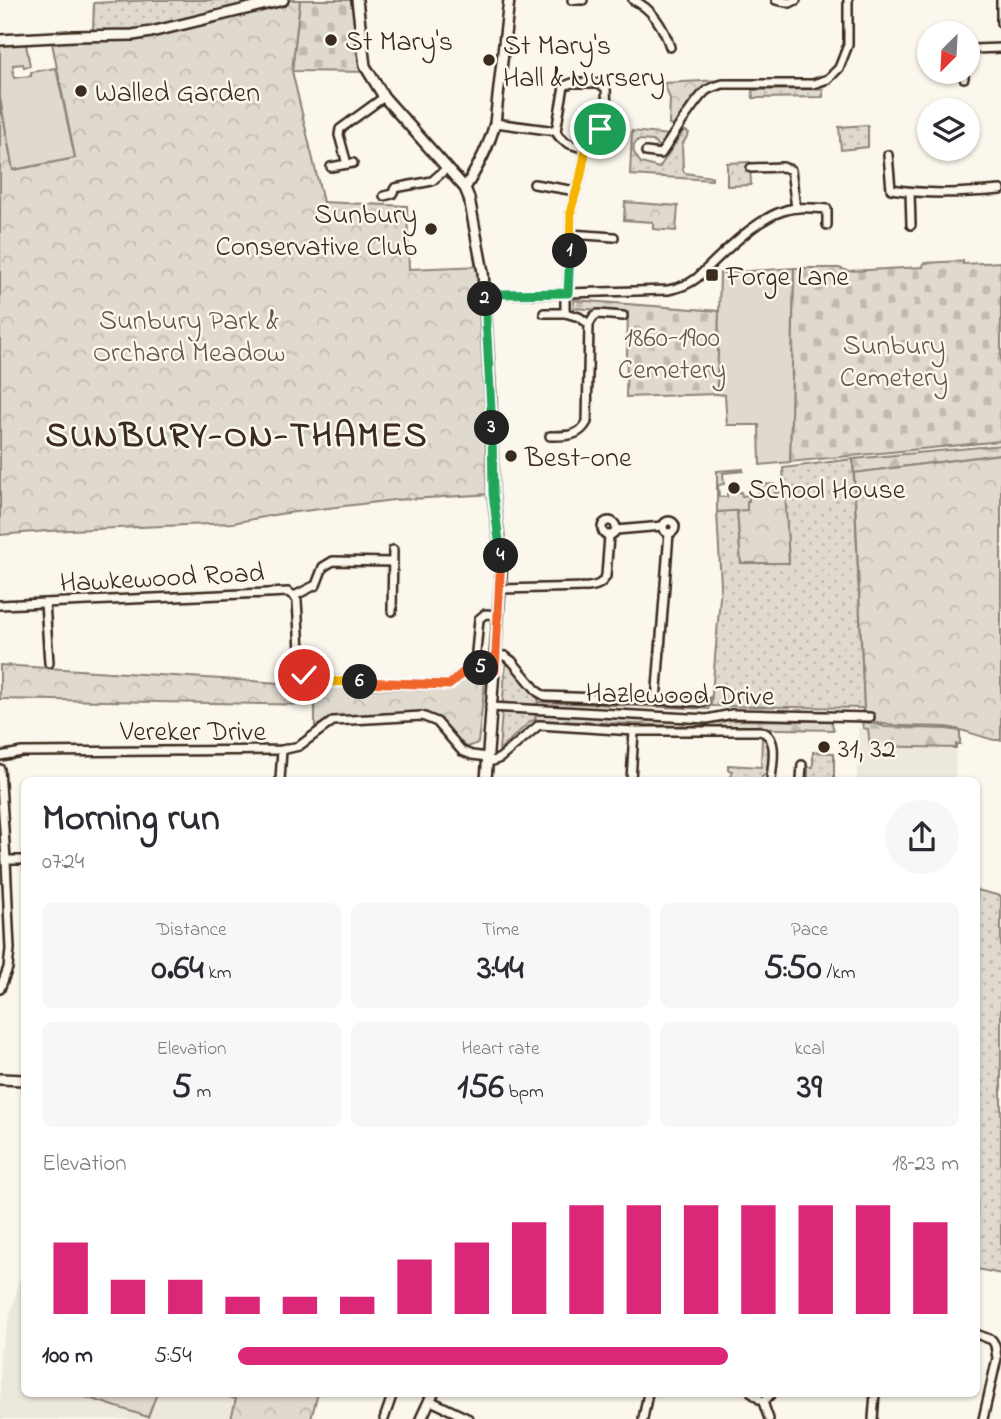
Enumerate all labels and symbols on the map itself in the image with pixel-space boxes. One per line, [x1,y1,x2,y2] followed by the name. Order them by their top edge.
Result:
[917,21,980,84] north arrow
[345,23,453,64] place label: St Mary's
[503,27,665,100] place label: St Mary's Hall & Nursery
[323,32,339,48] marker: St Mary's
[481,52,497,68] marker: St Mary's Hall & Nursery
[95,74,260,115] place label: Walled Garden
[73,83,89,99] marker: Walled Garden
[570,99,630,159] pin
[215,196,417,269] place label: Sunbury Conservative Club
[423,221,439,237] marker: Sunbury Conservative Club
[552,233,588,268] pin: 1
[725,258,849,299] place label: Forge Lane
[704,267,720,283] marker: Forge Lane
[468,282,503,316] pin: 2
[93,302,285,375] park label: Sunbury Park & Orchard Meadow
[618,319,726,392] park label: 1860-1900 Cemetery
[840,327,948,400] park label: Sunbury Cemetery
[475,410,510,446] pin: 3
[45,412,429,463] district label: SUNBURY-ON-THAMES
[524,439,632,480] place label: Best-one
[503,448,519,464] marker: Best-one
[748,471,906,512] place label: School House
[726,480,742,496] marker: School House
[484,538,518,574] pin: 4
[59,554,266,605] street label: Hawkewood Road
[274,645,334,705] pin
[463,650,498,686] pin: 5
[342,664,378,700] pin: 6
[585,674,775,719] street label: Hazlewood Drive
[119,713,266,754] street label: Vereker Drive
[838,730,896,771] place label: 31, 32
[816,739,832,755] marker: 31, 32

